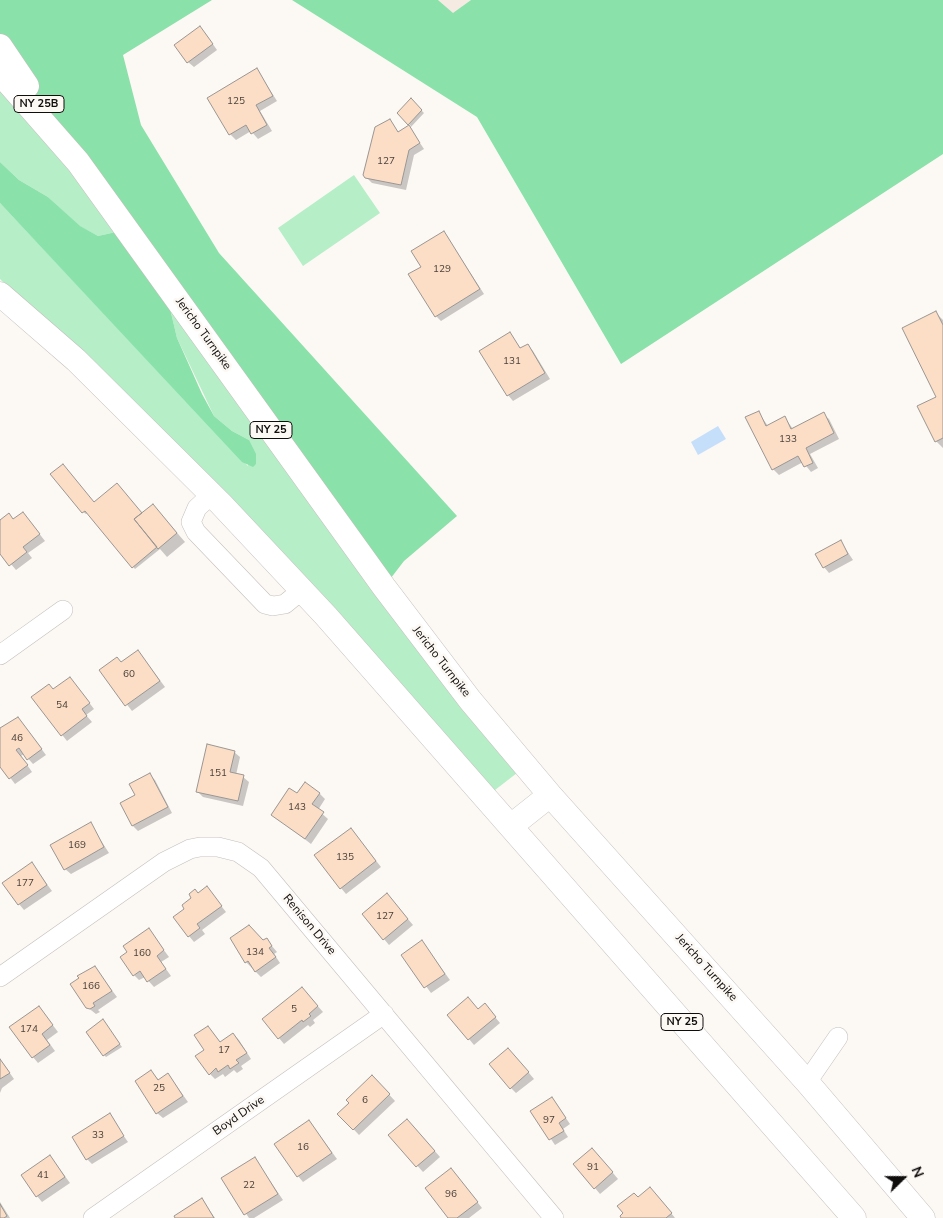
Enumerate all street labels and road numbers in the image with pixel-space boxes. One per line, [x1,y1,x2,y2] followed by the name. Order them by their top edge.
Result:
[14,96,64,112] road number: NY 25B
[172,295,234,373] street label: Jericho Turnpike
[250,422,292,438] road number: NY 25
[409,624,473,700] street label: Jericho Turnpike
[279,892,339,958] street label: Renison Drive
[672,931,740,1005] street label: Jericho Turnpike
[661,1014,703,1030] road number: NY 25
[211,1093,267,1139] street label: Boyd Drive

